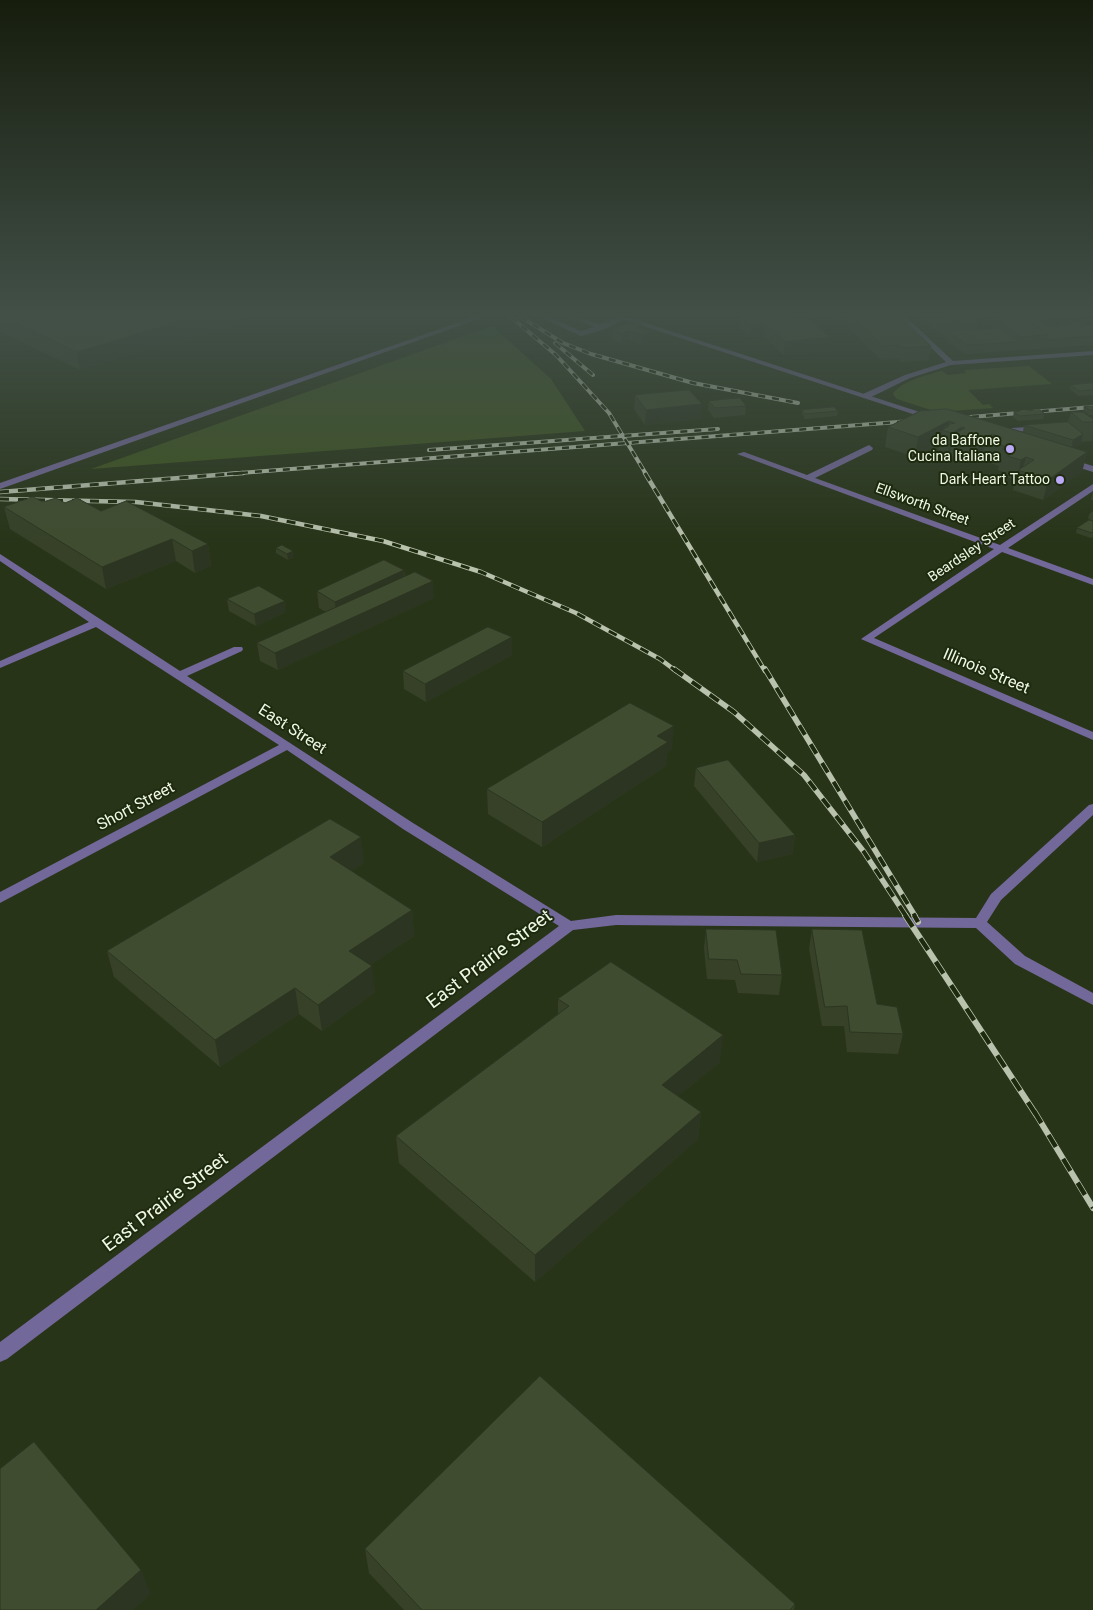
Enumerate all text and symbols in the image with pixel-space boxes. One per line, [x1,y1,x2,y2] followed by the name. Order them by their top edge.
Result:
[908,433,1000,466] place label: da Baffone Cucina Italiana
[1004,443,1016,455] marker: da Baffone Cucina Italiana
[940,472,1050,488] place label: Dark Heart Tattoo
[1054,474,1066,486] marker: Dark Heart Tattoo
[873,480,971,530] street label: Ellsworth Street
[925,516,1019,586] street label: Beardsley Street
[940,645,1032,699] street label: Illinois Street
[254,701,330,759] street label: East Street
[94,779,178,835] street label: Short Street
[423,906,557,1014] street label: East Prairie Street
[99,1149,233,1257] street label: East Prairie Street

